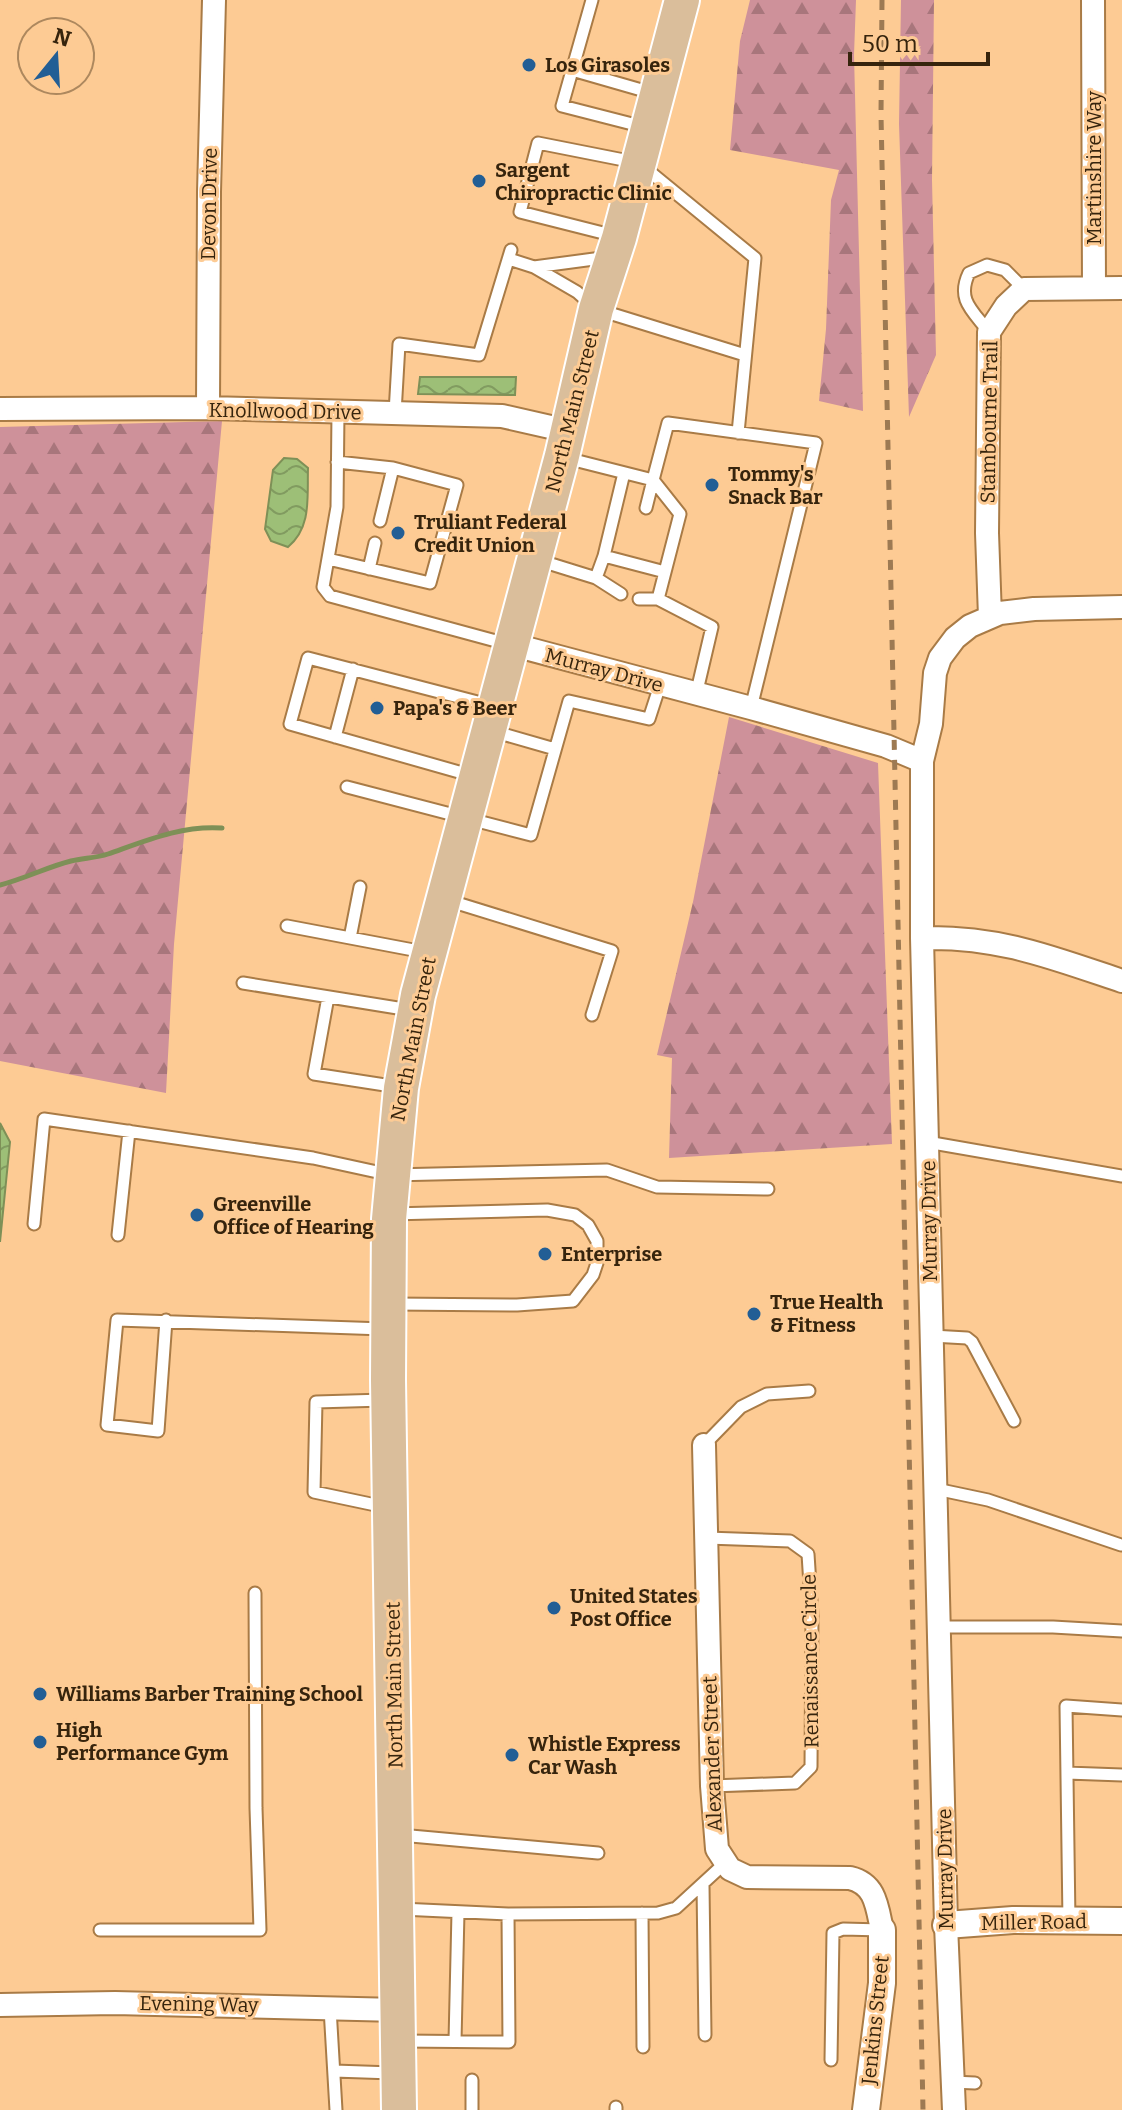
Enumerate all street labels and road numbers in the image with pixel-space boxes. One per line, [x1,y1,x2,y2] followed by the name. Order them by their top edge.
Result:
[1082,91,1106,245] street label: Martinshire Way
[196,148,222,260] street label: Devon Drive
[540,327,604,495] street label: North Main Street
[976,340,1002,503] street label: Stambourne Trail
[208,398,362,424] street label: Knollwood Drive
[542,643,666,697] street label: Murray Drive
[385,955,441,1123] street label: North Main Street
[916,1160,942,1282] street label: Murray Drive
[796,1574,824,1748] street label: Renaissance Circle
[381,1601,407,1769] street label: North Main Street
[697,1676,727,1832] street label: Alexander Street
[932,1808,958,1930] street label: Murray Drive
[981,1909,1087,1935] street label: Miller Road
[856,1954,894,2087] street label: Jenkins Street
[139,1991,259,2017] street label: Evening Way

